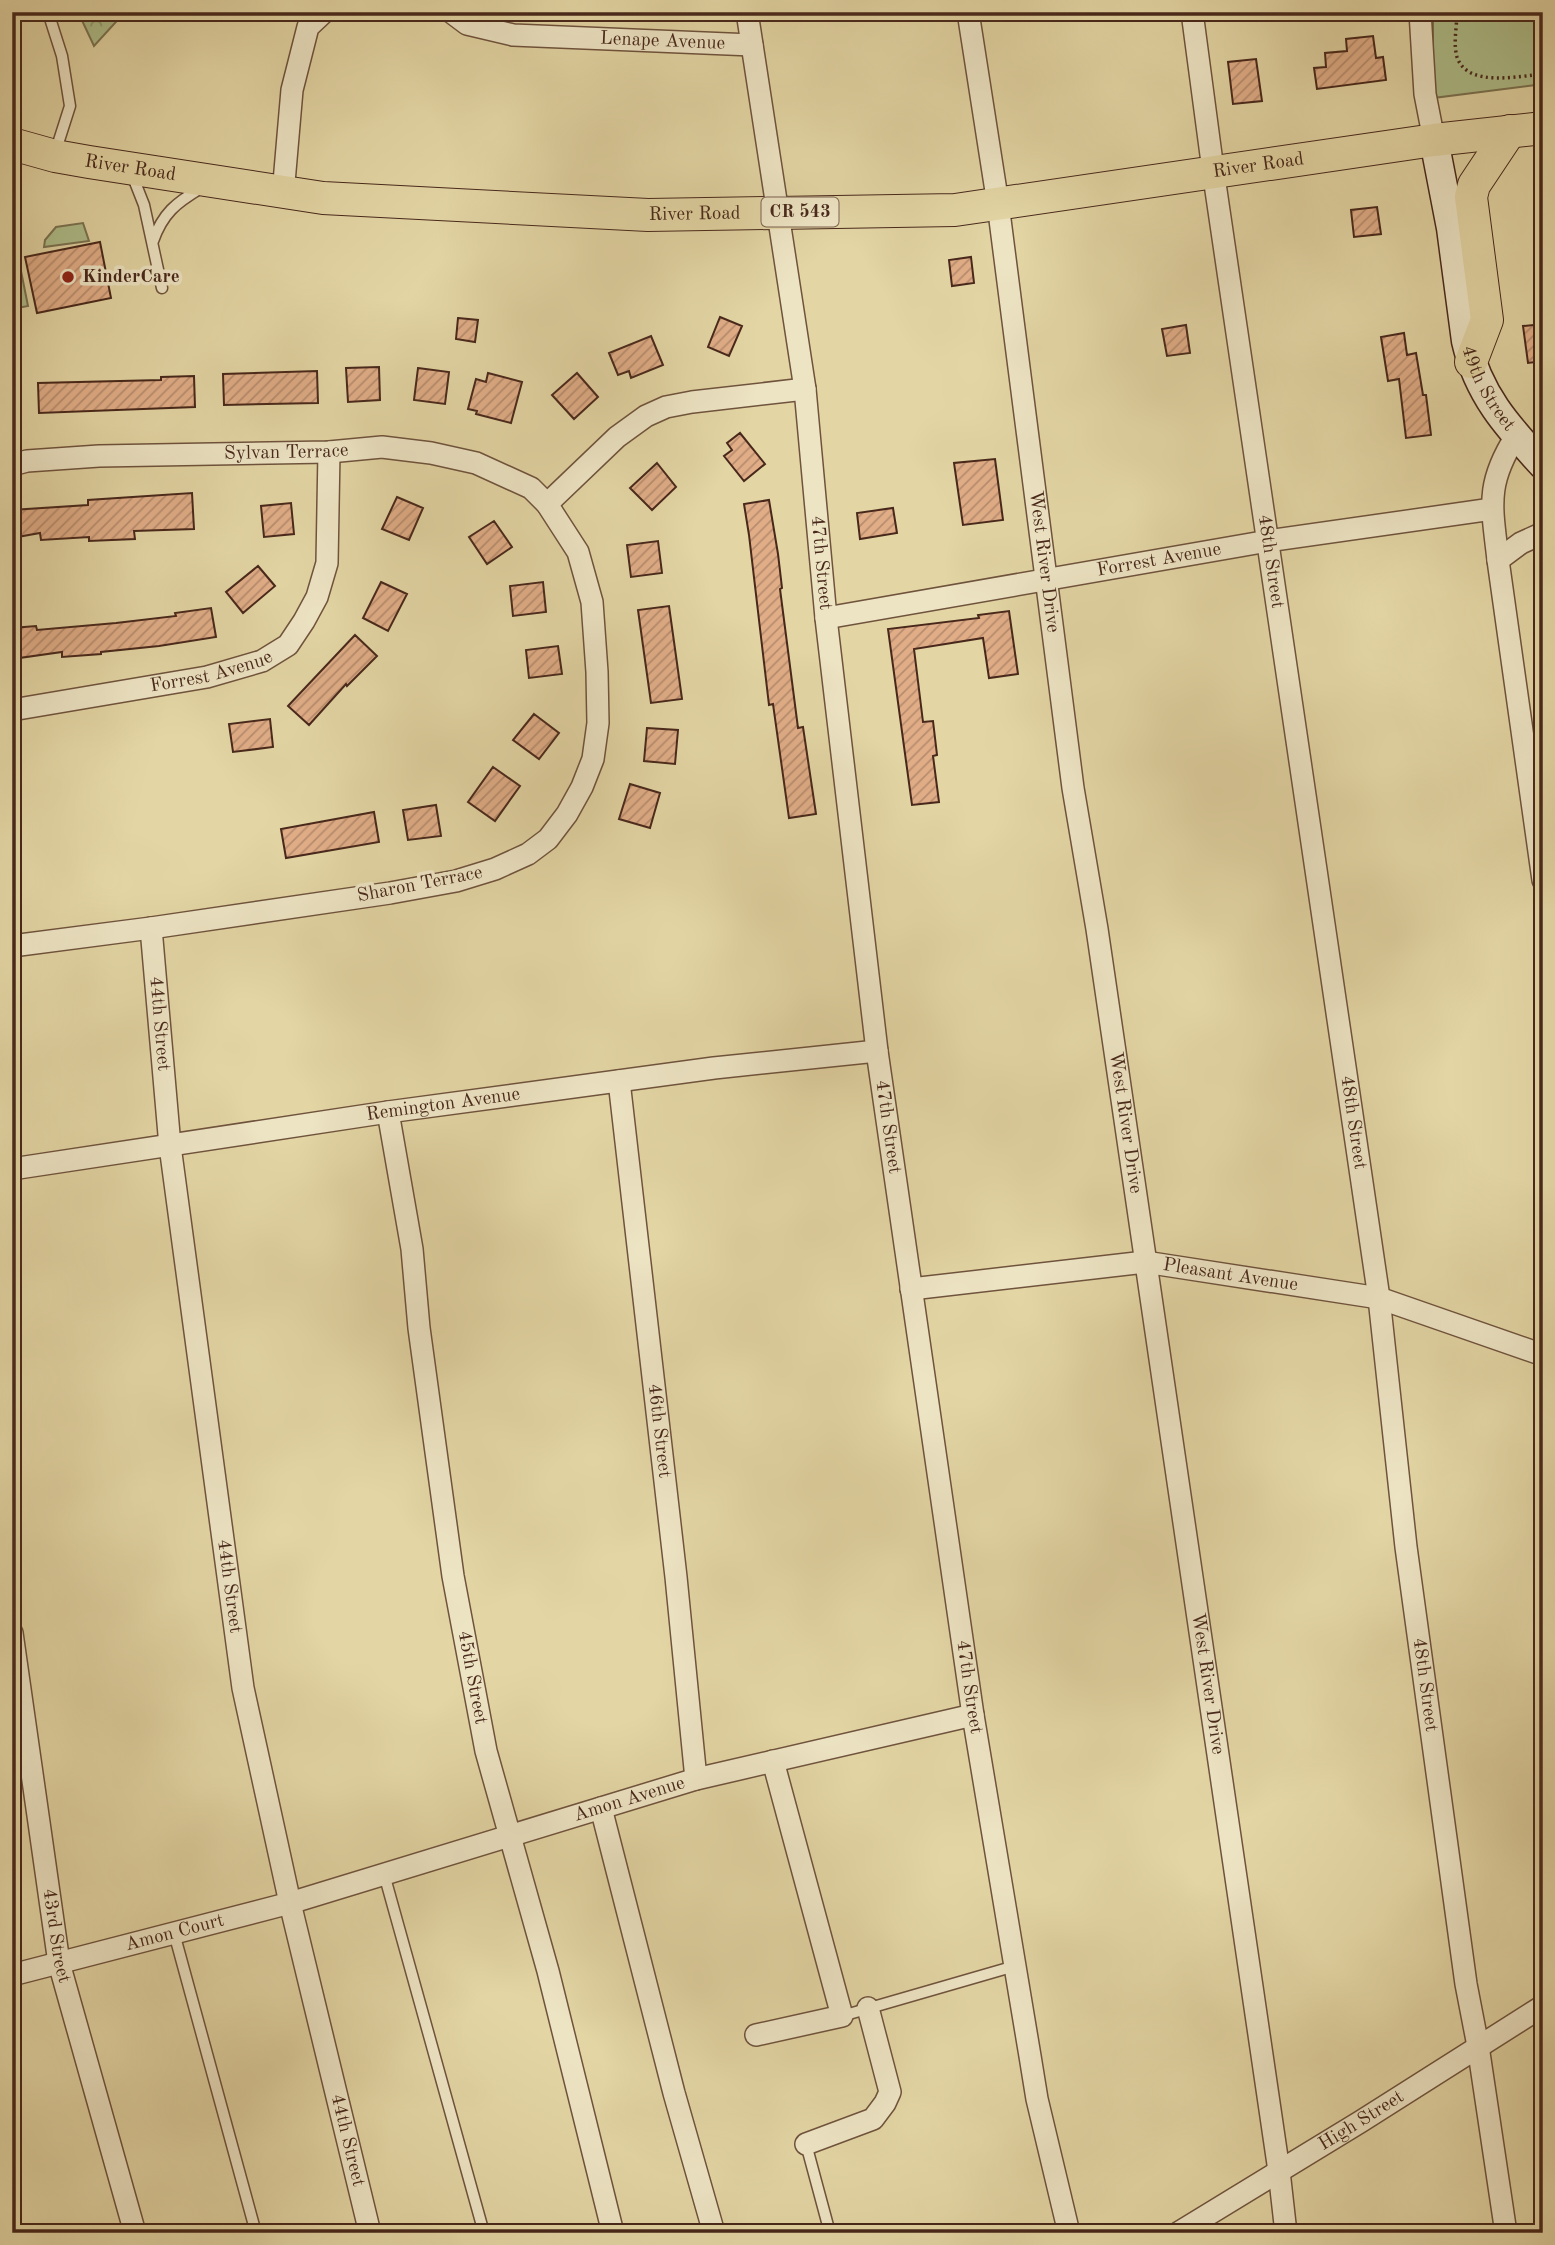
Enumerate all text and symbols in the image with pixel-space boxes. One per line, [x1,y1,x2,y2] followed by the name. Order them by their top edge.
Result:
[599,29,726,53] street label: Lenape Avenue
[1211,150,1305,182] street label: River Road
[83,152,177,185] street label: River Road
[762,197,838,226] road number: CR 543
[648,204,741,224] street label: River Road
[82,268,180,287] place label: KinderCare
[60,269,76,285] marker: KinderCare
[1458,343,1518,435] street label: 49th Street
[224,441,349,463] street label: Sylvan Terrace
[1025,490,1062,634] street label: West River Drive
[1254,513,1287,610] street label: 48th Street
[807,515,835,611] street label: 47th Street
[1095,540,1223,580] street label: Forrest Avenue
[148,647,276,696] street label: Forrest Avenue
[356,864,484,906] street label: Sharon Terrace
[146,976,173,1072] street label: 44th Street
[1106,1051,1145,1195] street label: West River Drive
[1337,1074,1369,1171] street label: 48th Street
[872,1079,904,1175] street label: 47th Street
[365,1085,521,1125] street label: Remington Avenue
[1162,1255,1299,1295] street label: Pleasant Avenue
[644,1383,674,1479] street label: 46th Street
[214,1538,245,1634] street label: 44th Street
[1188,1612,1227,1756] street label: West River Drive
[454,1629,490,1726] street label: 45th Street
[1409,1636,1441,1733] street label: 48th Street
[953,1639,986,1735] street label: 47th Street
[572,1773,687,1825] street label: Amon Avenue
[39,1887,74,1985] street label: 43rd Street
[123,1911,226,1955] street label: Amon Court
[1315,2087,1407,2154] street label: High Street
[327,2092,368,2189] street label: 44th Street

